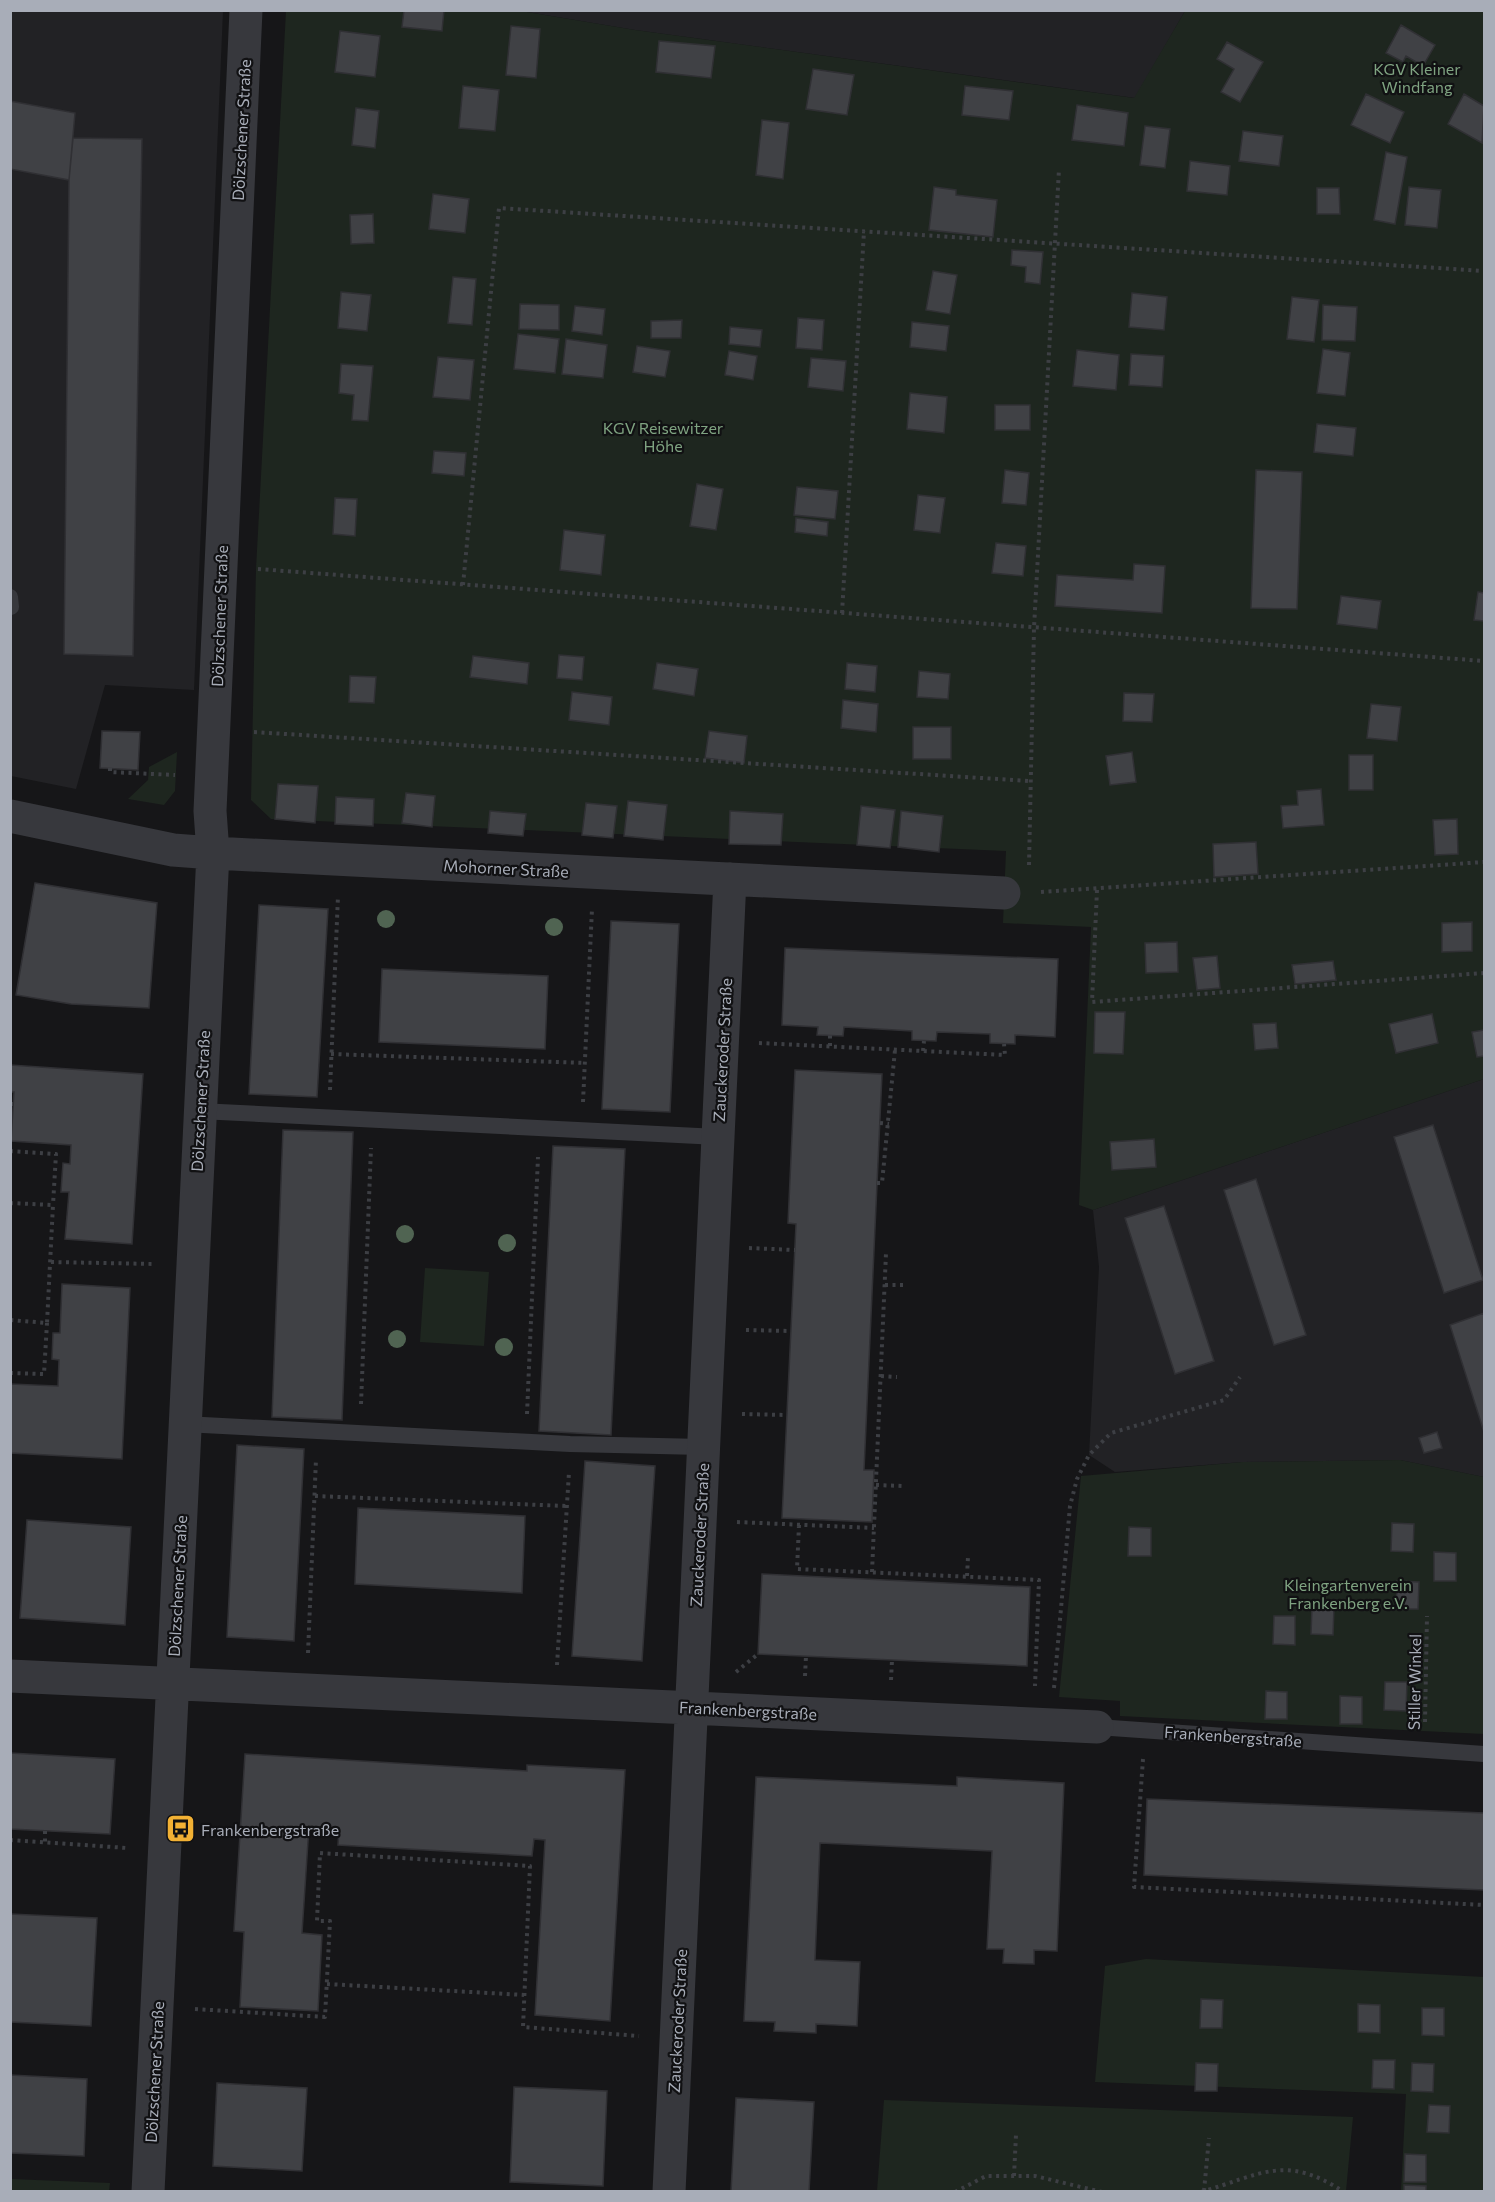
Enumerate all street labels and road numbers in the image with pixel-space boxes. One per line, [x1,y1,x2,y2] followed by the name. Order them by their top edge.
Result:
[228,59,254,201] street label: Dölzschener Straße
[207,545,231,687] street label: Dölzschener Straße
[443,855,569,881] street label: Mohorner Straße
[709,978,735,1122] street label: Zauckeroder Straße
[187,1030,213,1172] street label: Dölzschener Straße
[686,1463,712,1607] street label: Zauckeroder Straße
[164,1515,190,1657] street label: Dölzschener Straße
[1404,1634,1424,1730] street label: Stiller Winkel
[679,1697,817,1723] street label: Frankenbergstraße
[1163,1722,1303,1750] street label: Frankenbergstraße
[664,1949,690,2093] street label: Zauckeroder Straße
[141,2001,167,2143] street label: Dölzschener Straße

